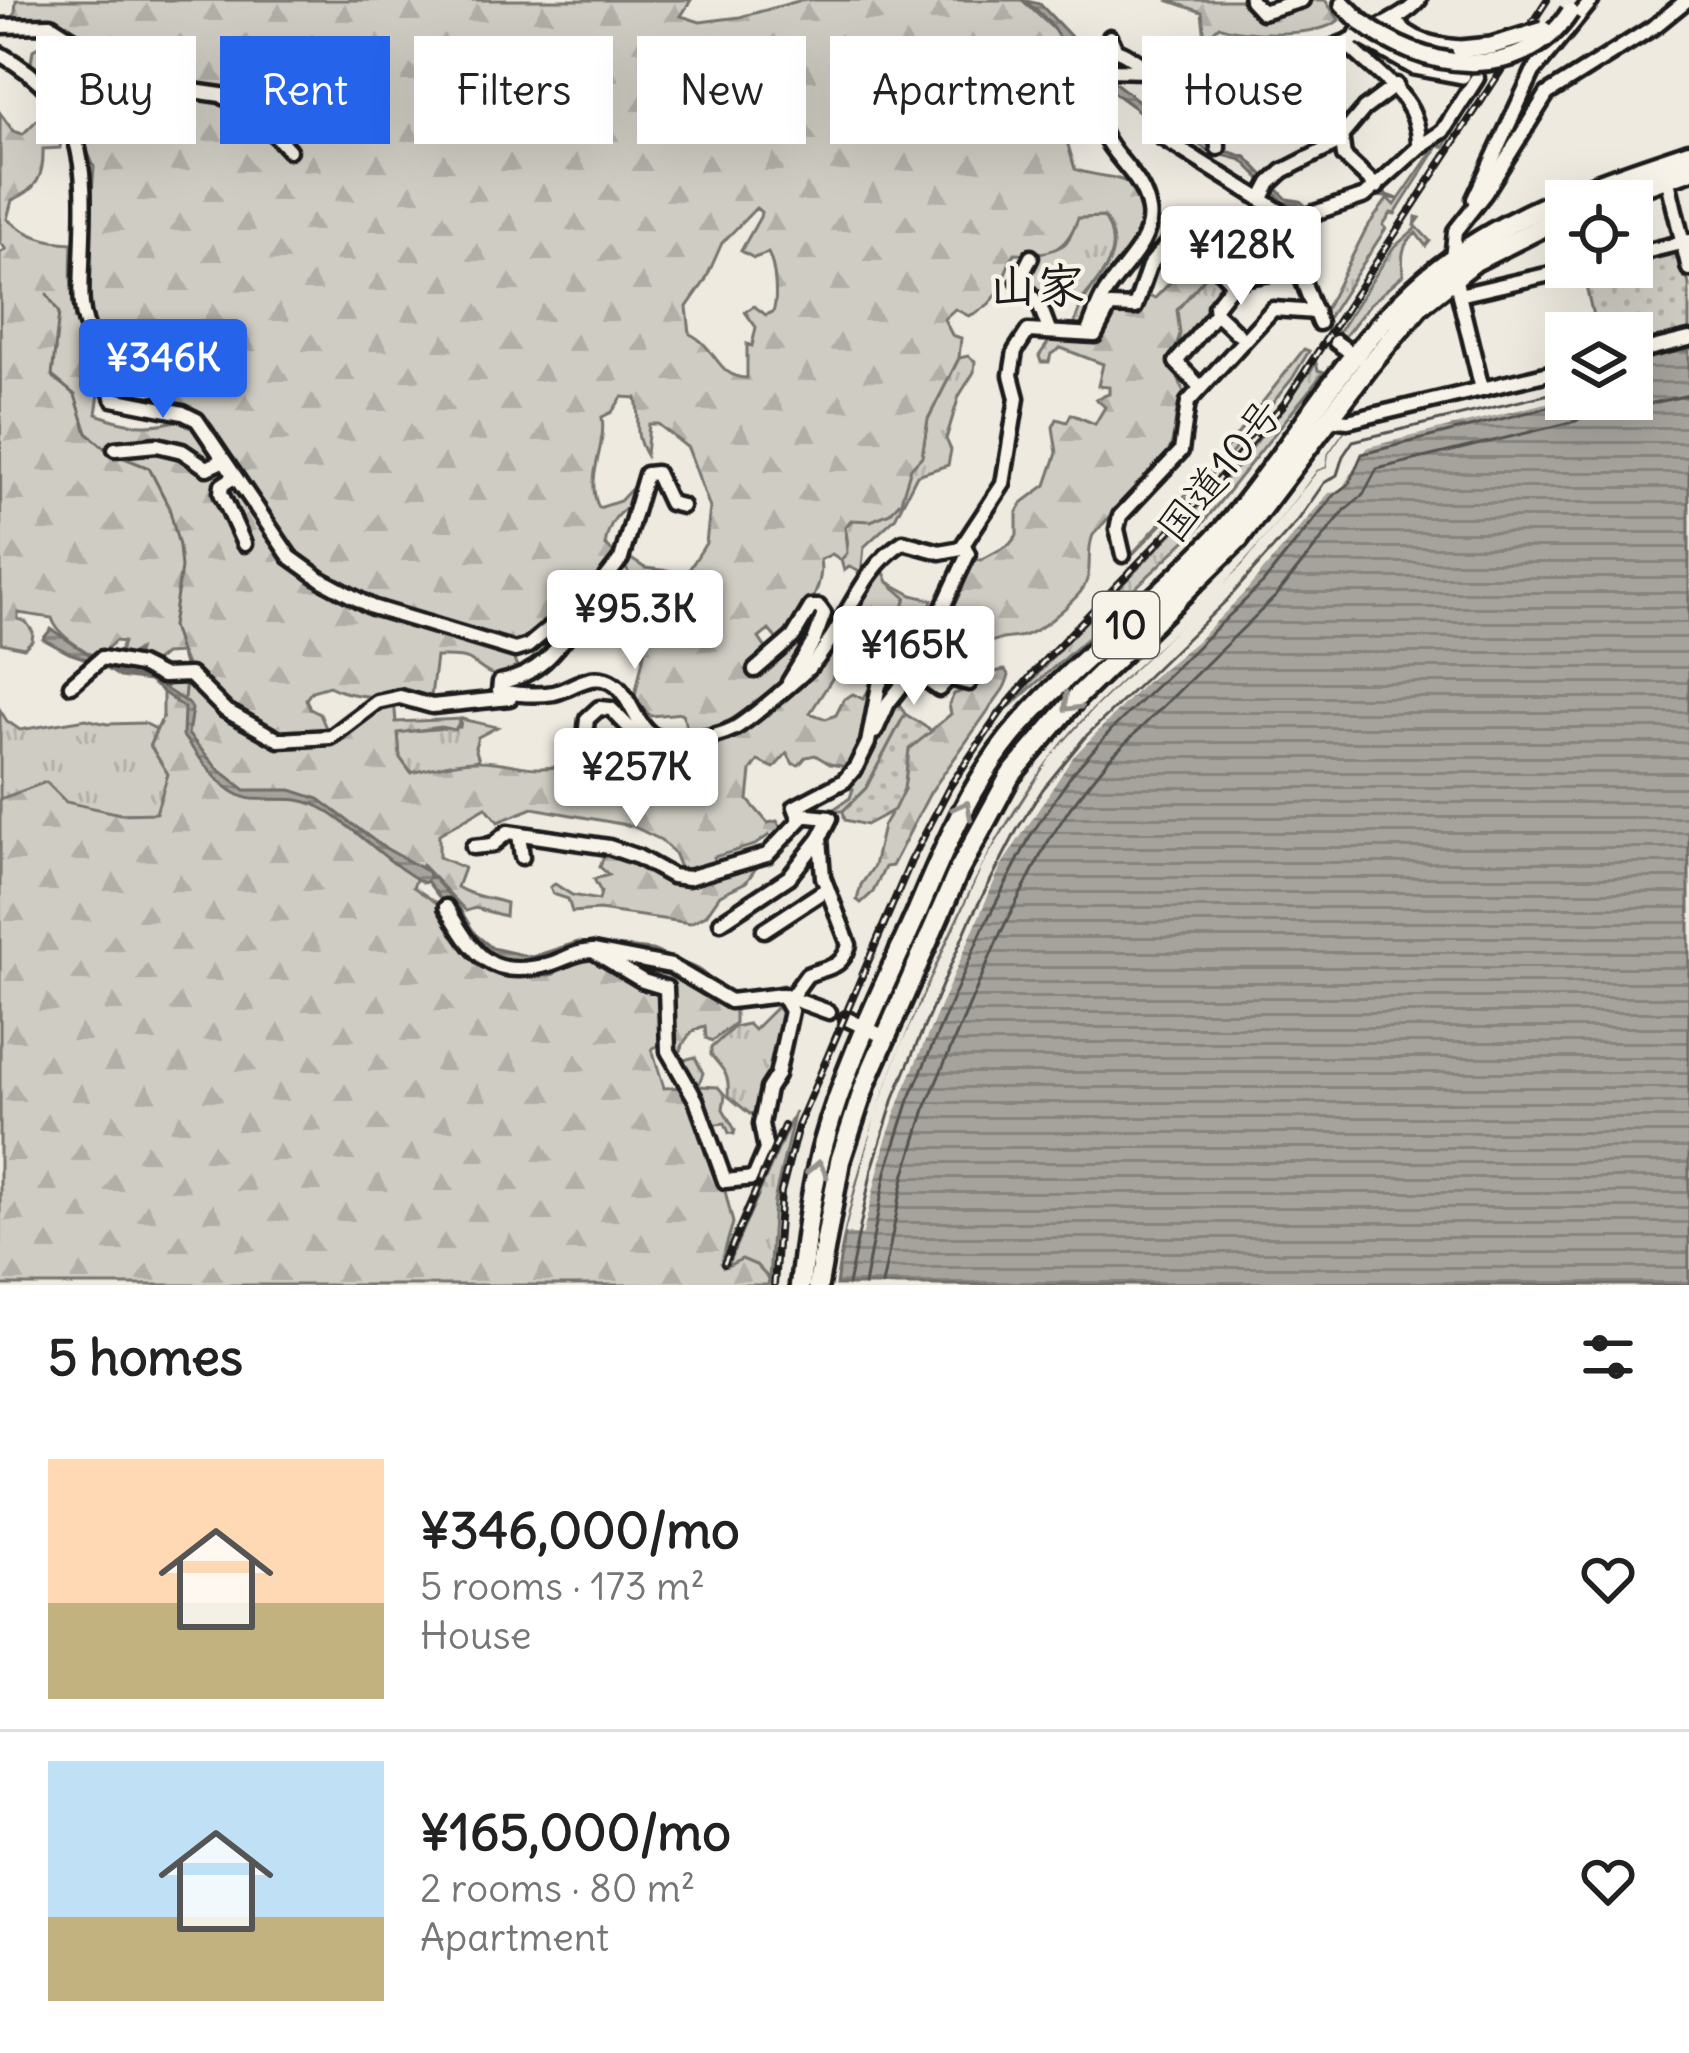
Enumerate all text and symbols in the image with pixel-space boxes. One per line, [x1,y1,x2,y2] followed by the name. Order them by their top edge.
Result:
[36,36,196,144] chip: Buy
[220,36,390,144] chip: Rent
[414,36,613,144] chip: Filters
[637,36,806,144] chip: New
[830,36,1118,144] chip: Apartment
[1142,36,1346,144] chip: House
[1545,180,1653,420] map controls
[1545,180,1653,288] button: locate
[1157,206,1325,308] pin: ¥128K
[1188,220,1294,269] text: ¥128K
[989,255,1085,315] district label: 山家
[1545,312,1653,420] button: layers
[79,319,247,421] pin: ¥346K
[106,333,220,382] text: ¥346K
[1145,387,1293,553] street label: 国道10号
[537,570,733,672] pin: ¥95.3K
[574,584,696,633] text: ¥95.3K
[1093,592,1159,658] road number: 10
[830,606,998,708] pin: ¥165K
[860,620,968,669] text: ¥165K
[1063,691,1085,712] one-way arrow
[552,728,720,830] pin: ¥257K
[581,742,691,791] text: ¥257K
[950,799,973,821] one-way arrow
[804,1160,829,1180] one-way arrow
[1575,1324,1641,1390] icon: filters
[48,1325,243,1389] text: 5 homes
[420,1498,740,1562] text: ¥346,000/mo
[144,1507,288,1651] icon: home
[1575,1546,1641,1612] icon: heart
[420,1562,705,1611] text: 5 rooms · 173 m²
[420,1611,531,1660] text: House
[420,1800,731,1864] text: ¥165,000/mo
[144,1809,288,1953] icon: home
[1575,1848,1641,1914] icon: heart
[420,1864,695,1913] text: 2 rooms · 80 m²
[420,1913,609,1962] text: Apartment

